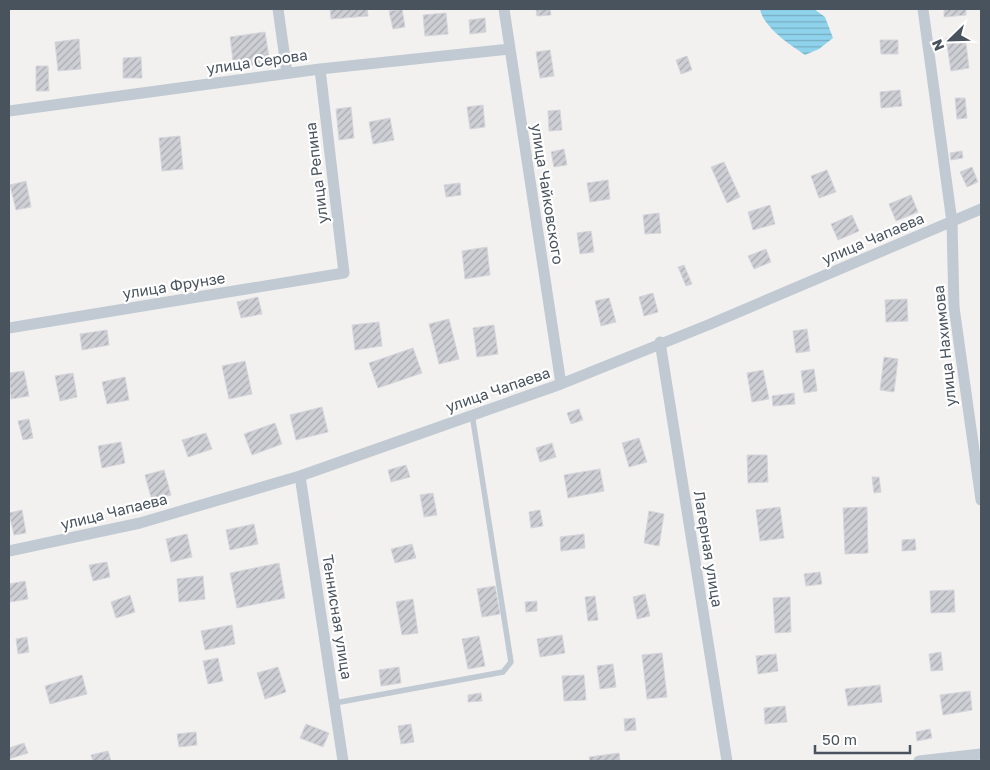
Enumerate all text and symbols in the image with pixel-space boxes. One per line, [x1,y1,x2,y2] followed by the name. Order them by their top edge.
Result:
[925,15,975,65] north arrow
[928,37,947,53] text: N
[205,45,309,77] street label: улица Серова
[301,121,331,225] street label: улица Репина
[528,122,568,266] street label: улица Чайковского
[819,208,926,268] street label: улица Чапаева
[121,268,227,302] street label: улица Фрунзе
[929,285,959,408] street label: улица Нахимова
[443,363,552,415] street label: улица Чапаева
[59,489,169,533] street label: улица Чапаева
[691,489,727,608] street label: Лагерная улица
[319,553,357,681] street label: Теннисная улица
[815,722,910,754] scale bar
[822,730,857,748] text: 50 m

